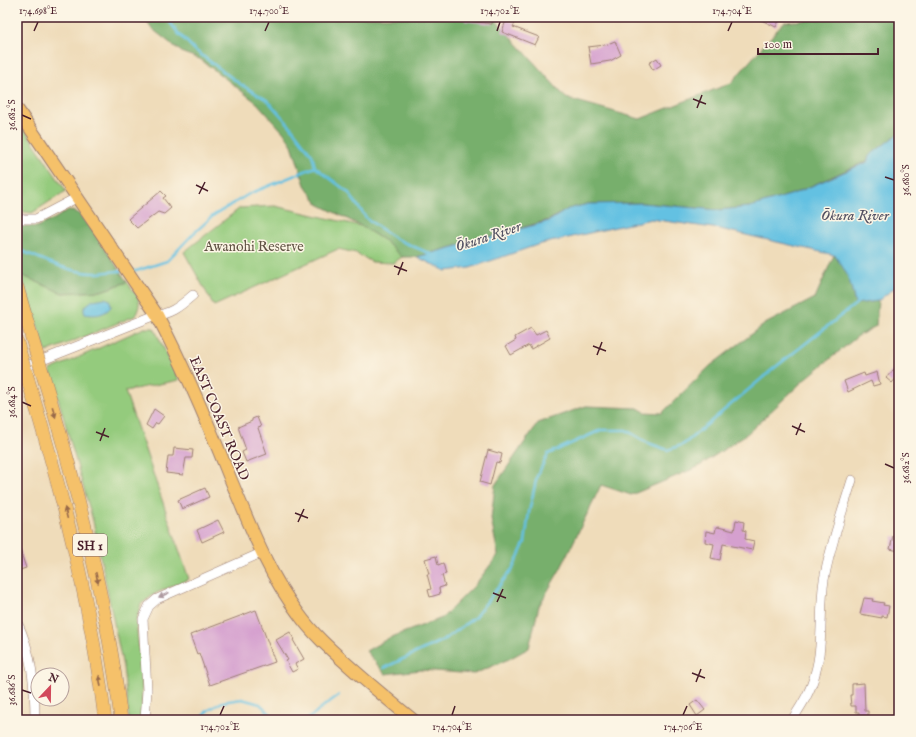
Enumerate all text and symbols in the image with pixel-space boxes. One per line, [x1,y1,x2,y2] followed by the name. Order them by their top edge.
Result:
[19,5,57,18] text: 174.698°E
[249,5,289,18] text: 174.700°E
[480,5,520,18] text: 174.702°E
[712,5,752,18] text: 174.704°E
[758,30,878,56] scale bar
[764,37,792,52] text: 100 m
[6,99,19,131] text: 36.682°S
[900,164,913,196] text: 36.680°S
[821,206,890,225] water label: Ōkura River
[453,217,524,256] water label: Ōkura River
[203,238,304,256] park label: Awanohi Reserve
[185,354,253,483] street label: EAST COAST ROAD
[6,386,19,418] text: 36.684°S
[51,406,57,418] one-way arrow
[900,452,913,484] text: 36.682°S
[63,506,69,519] one-way arrow
[73,534,107,556] road number: SH 1
[95,572,101,584] one-way arrow
[158,593,170,599] one-way arrow
[30,667,70,707] north arrow
[45,670,61,687] text: N
[6,675,19,705] text: 36.686°S
[97,675,103,687] one-way arrow
[200,721,240,734] text: 174.702°E
[432,721,472,734] text: 174.704°E
[663,721,703,734] text: 174.706°E

